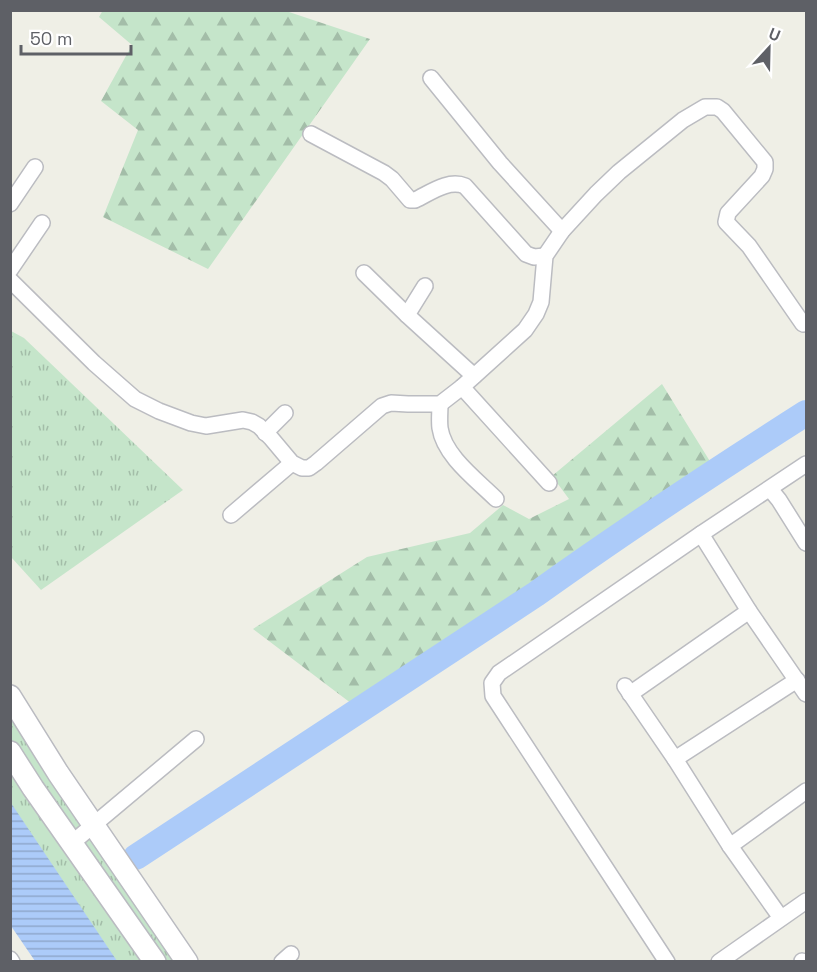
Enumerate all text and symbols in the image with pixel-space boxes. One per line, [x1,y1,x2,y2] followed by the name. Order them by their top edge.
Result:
[21,18,130,56] scale bar
[739,18,799,78] north arrow
[766,23,783,46] text: U
[30,27,72,50] text: 50 m

